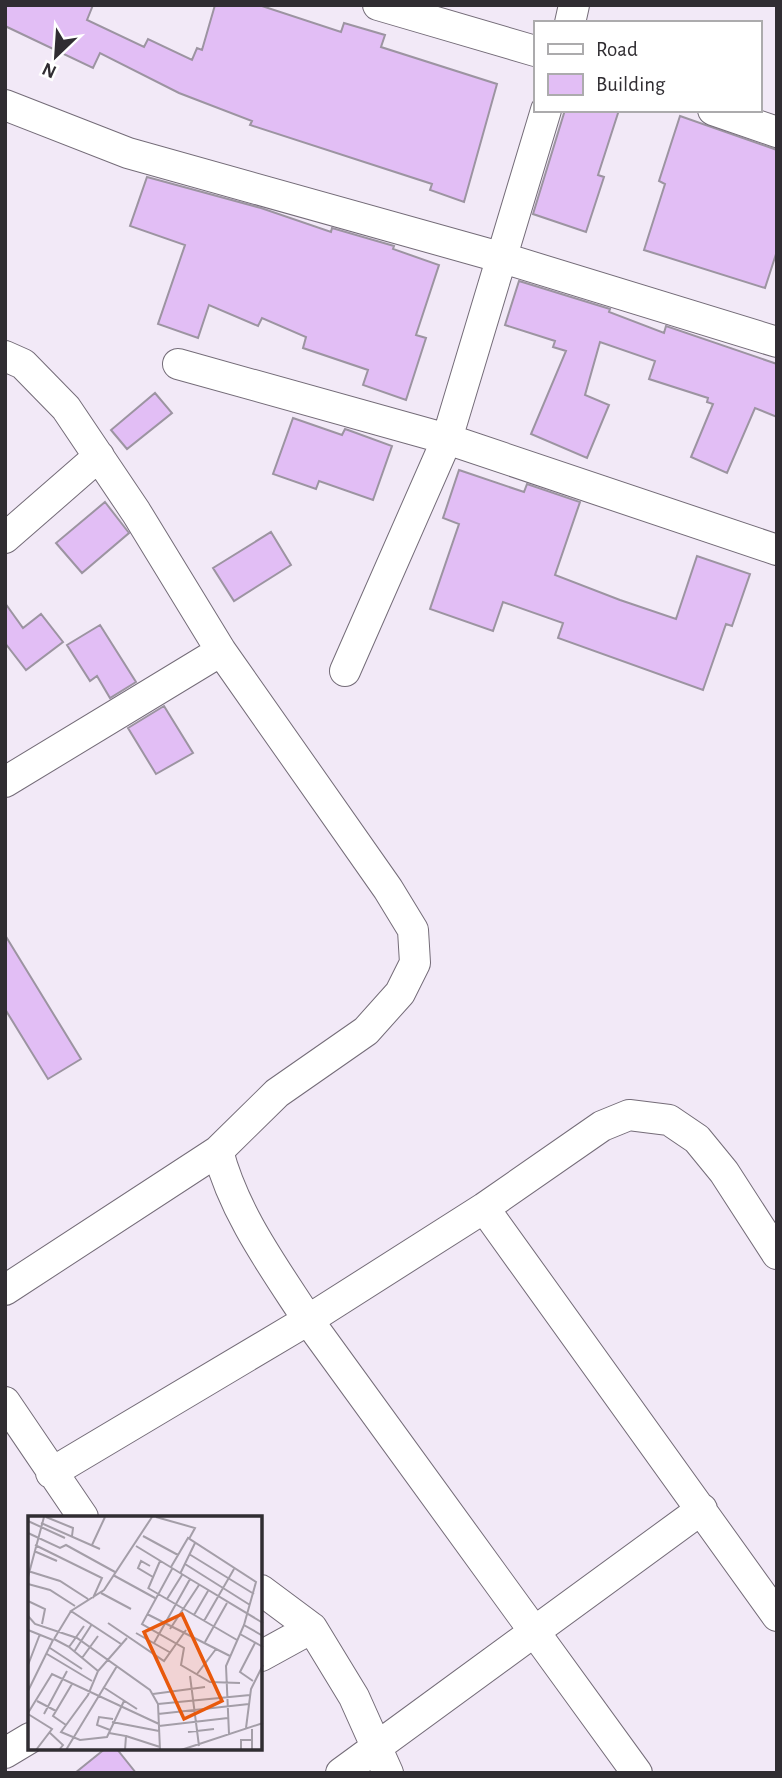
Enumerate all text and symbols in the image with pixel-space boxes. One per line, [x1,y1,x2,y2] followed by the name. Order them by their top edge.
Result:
[21,21,91,91] north arrow
[534,21,761,112] legend
[596,39,638,60] text: Road
[39,59,59,81] text: N
[596,74,666,95] text: Building
[28,1516,262,1750] inset map

